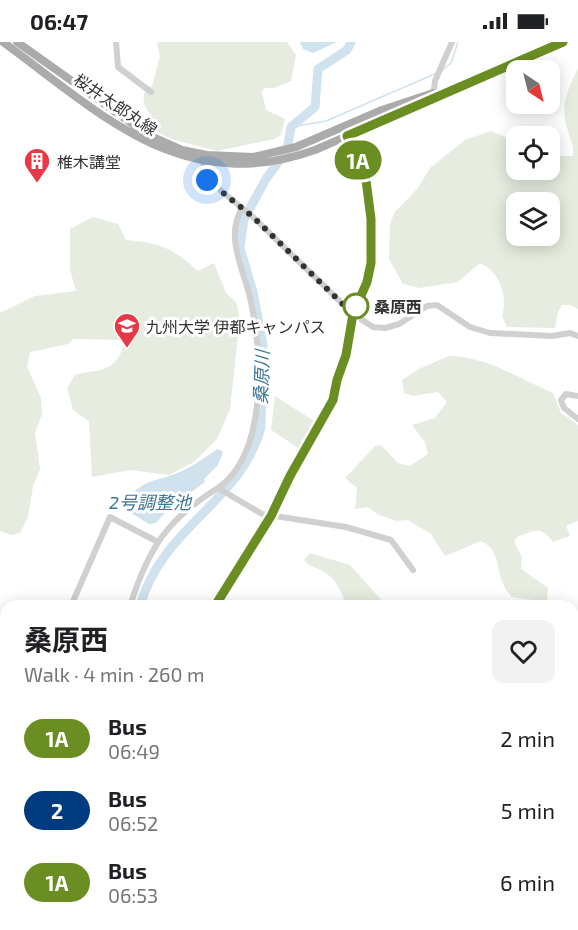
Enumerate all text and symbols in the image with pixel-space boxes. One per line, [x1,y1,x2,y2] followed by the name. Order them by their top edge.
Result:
[30,8,88,34] text: 06:47
[506,60,560,114] north arrow
[506,60,560,246] map controls
[71,69,161,139] street label: 桜井太郎丸線
[506,126,560,180] button: locate
[331,140,385,180] line badge: 1A
[22,146,52,184] building icon: 椎木講堂
[347,148,369,173] text: 1A
[57,152,121,171] place label: 椎木講堂
[192,165,222,195] your location
[506,192,560,246] button: layers
[343,293,369,319] marker: 桑原西
[374,297,422,316] place label: 桑原西
[112,311,142,349] school or university icon: 九州大学 伊都キャンパス
[146,317,326,336] place label: 九州大学 伊都キャンパス
[249,348,273,404] water label: 桑原川
[109,491,193,513] water label: 2号調整池
[492,620,555,683] button: heart
[24,622,108,656] text: 桑原西
[24,662,204,686] text: Walk · 4 min · 260 m
[108,713,147,739] text: Bus
[500,725,555,751] text: 2 min
[46,726,68,751] text: 1A
[108,739,160,763] text: 06:49
[108,785,147,811] text: Bus
[501,797,555,823] text: 5 min
[51,798,63,823] text: 2
[108,811,158,835] text: 06:52
[108,857,147,883] text: Bus
[500,869,555,895] text: 6 min
[46,870,68,895] text: 1A
[108,883,158,907] text: 06:53

